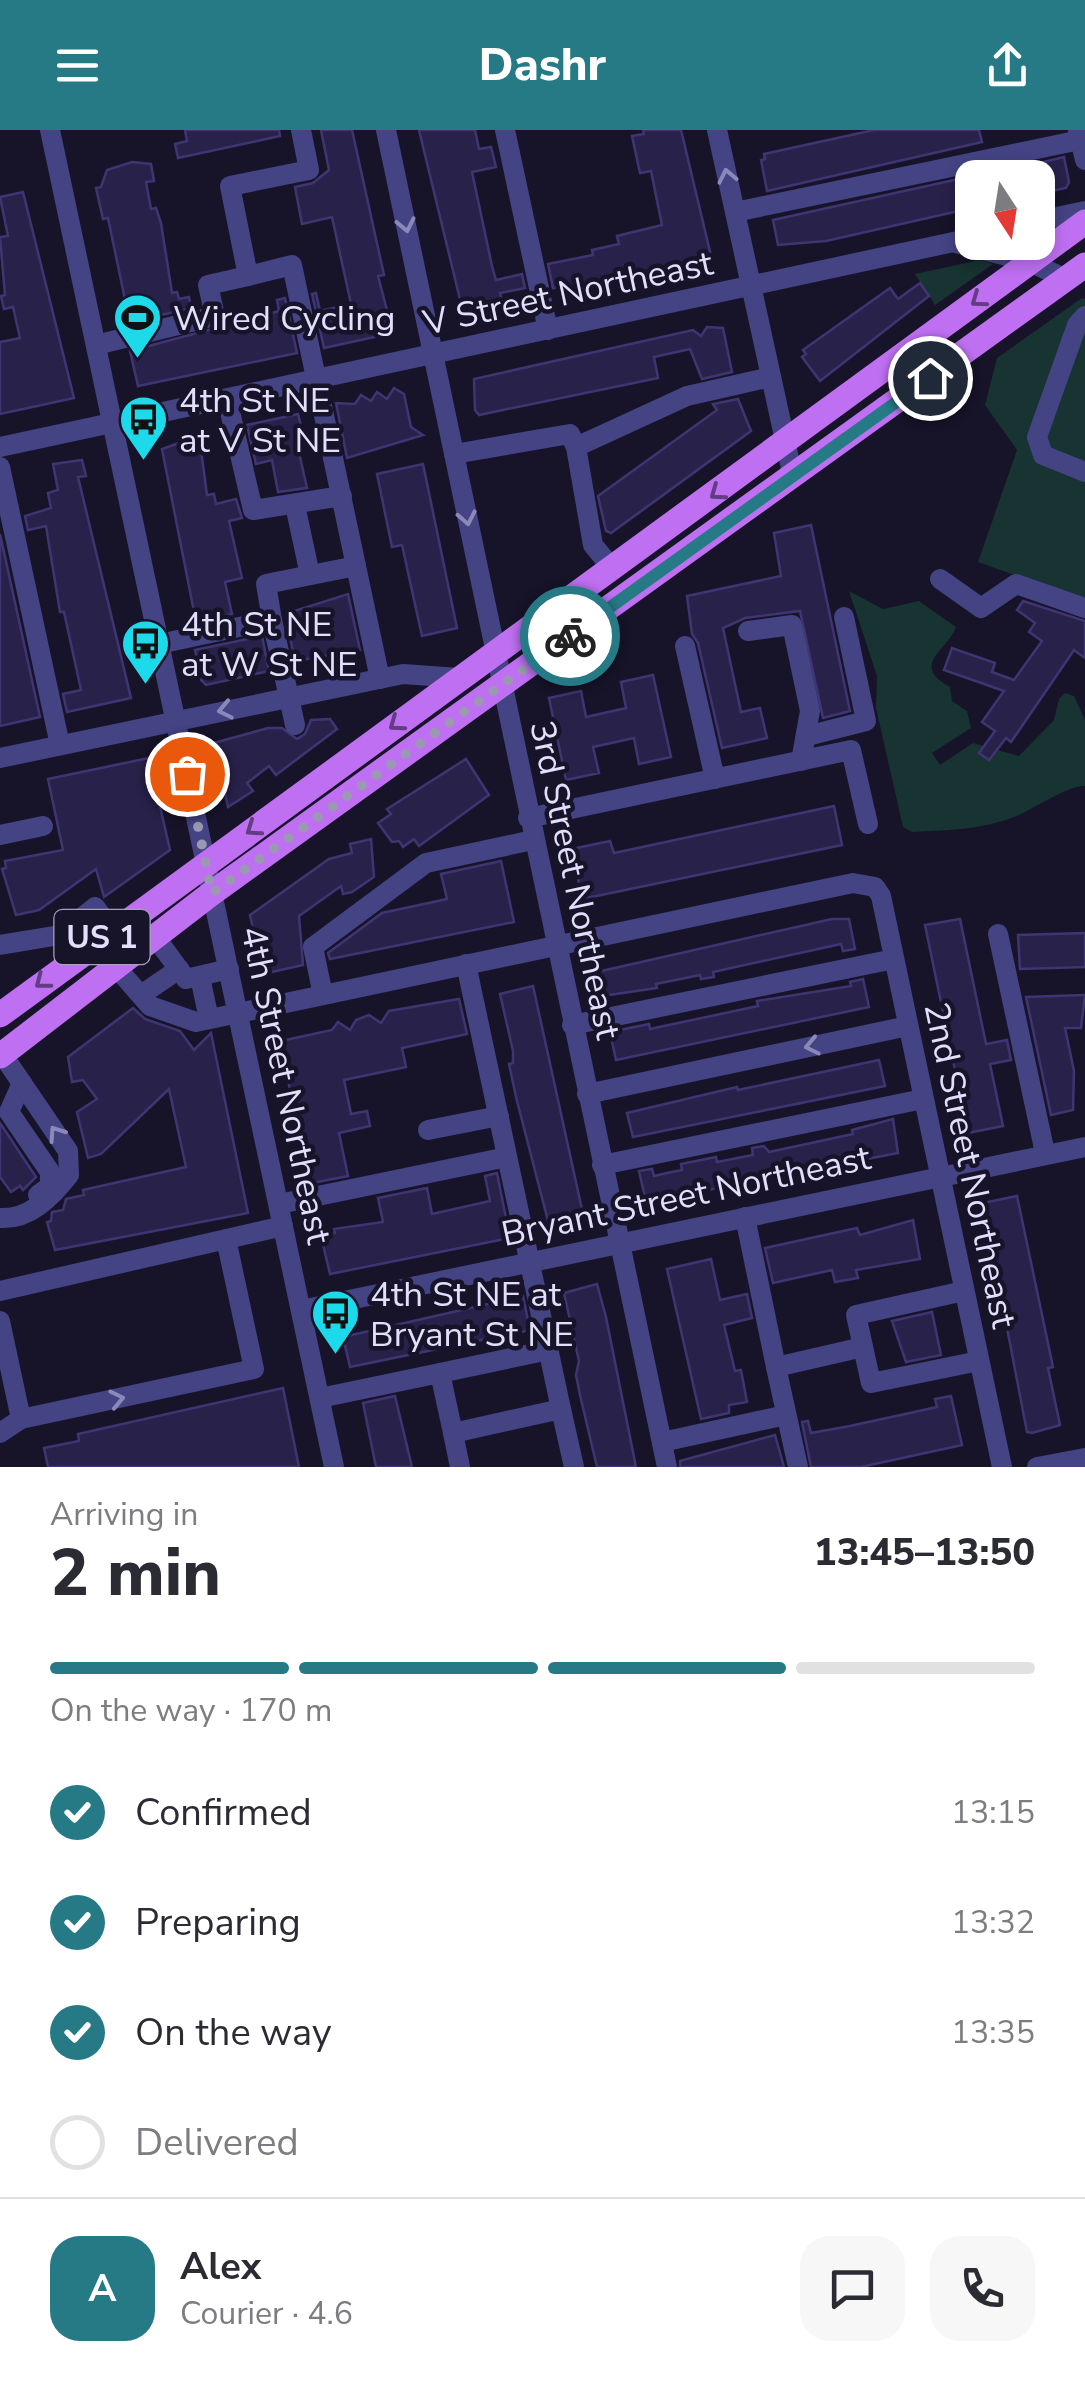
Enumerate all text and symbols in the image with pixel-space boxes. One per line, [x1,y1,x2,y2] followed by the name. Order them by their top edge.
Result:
[479,35,606,96] text: Dashr
[50,38,105,93] icon: menu
[980,38,1035,93] icon: share
[955,160,1055,260] north arrow
[955,160,1055,260] map controls
[718,168,739,185] one-way arrow
[394,217,415,234] one-way arrow
[418,239,718,347] street label: V Street Northeast
[971,288,989,305] one-way arrow
[112,292,164,360] sports icon: Wired Cycling
[173,295,396,342] place label: Wired Cycling
[888,336,973,421] pin
[903,351,958,406] icon: home
[179,377,341,464] place label: 4th St NE at V St NE
[118,394,170,462] bus stop icon: 4th St NE at V St NE
[709,481,728,499] one-way arrow
[456,510,477,527] one-way arrow
[520,586,620,686] courier
[181,601,357,688] place label: 4th St NE at W St NE
[543,609,598,664] icon: bike
[120,618,172,686] bus stop icon: 4th St NE at W St NE
[217,699,234,720] one-way arrow
[389,712,407,730] one-way arrow
[518,717,632,1044] street label: 3rd Street Northeast
[145,732,230,817] pin
[160,747,215,802] icon: bag
[246,818,264,835] one-way arrow
[54,910,150,964] road number: US 1
[229,922,343,1249] street label: 4th Street Northeast
[35,970,53,988] one-way arrow
[913,998,1028,1333] street label: 2nd Street Northeast
[804,1035,821,1056] one-way arrow
[49,1125,68,1143] one-way arrow
[497,1134,876,1258] street label: Bryant Street Northeast
[370,1271,574,1358] place label: 4th St NE at Bryant St NE
[309,1288,361,1356] bus stop icon: 4th St NE at Bryant St NE
[108,1389,125,1410] one-way arrow
[50,1493,198,1536] text: Arriving in
[814,1527,1035,1578] text: 13:45–13:50
[50,1529,221,1618] text: 2 min
[50,1689,332,1732] text: On the way · 170 m
[50,1785,105,1840] icon: check
[135,1787,312,1838] text: Confirmed
[951,1791,1035,1834] text: 13:15
[50,1895,105,1950] icon: check
[135,1897,301,1948] text: Preparing
[951,1901,1035,1944] text: 13:32
[50,2005,105,2060] icon: check
[135,2007,331,2058] text: On the way
[951,2011,1035,2054] text: 13:35
[135,2117,299,2168] text: Delivered
[800,2236,905,2341] button: chat
[930,2236,1035,2341] button: phone
[180,2241,261,2292] text: Alex
[88,2263,117,2314] text: A
[180,2292,353,2335] text: Courier · 4.6

